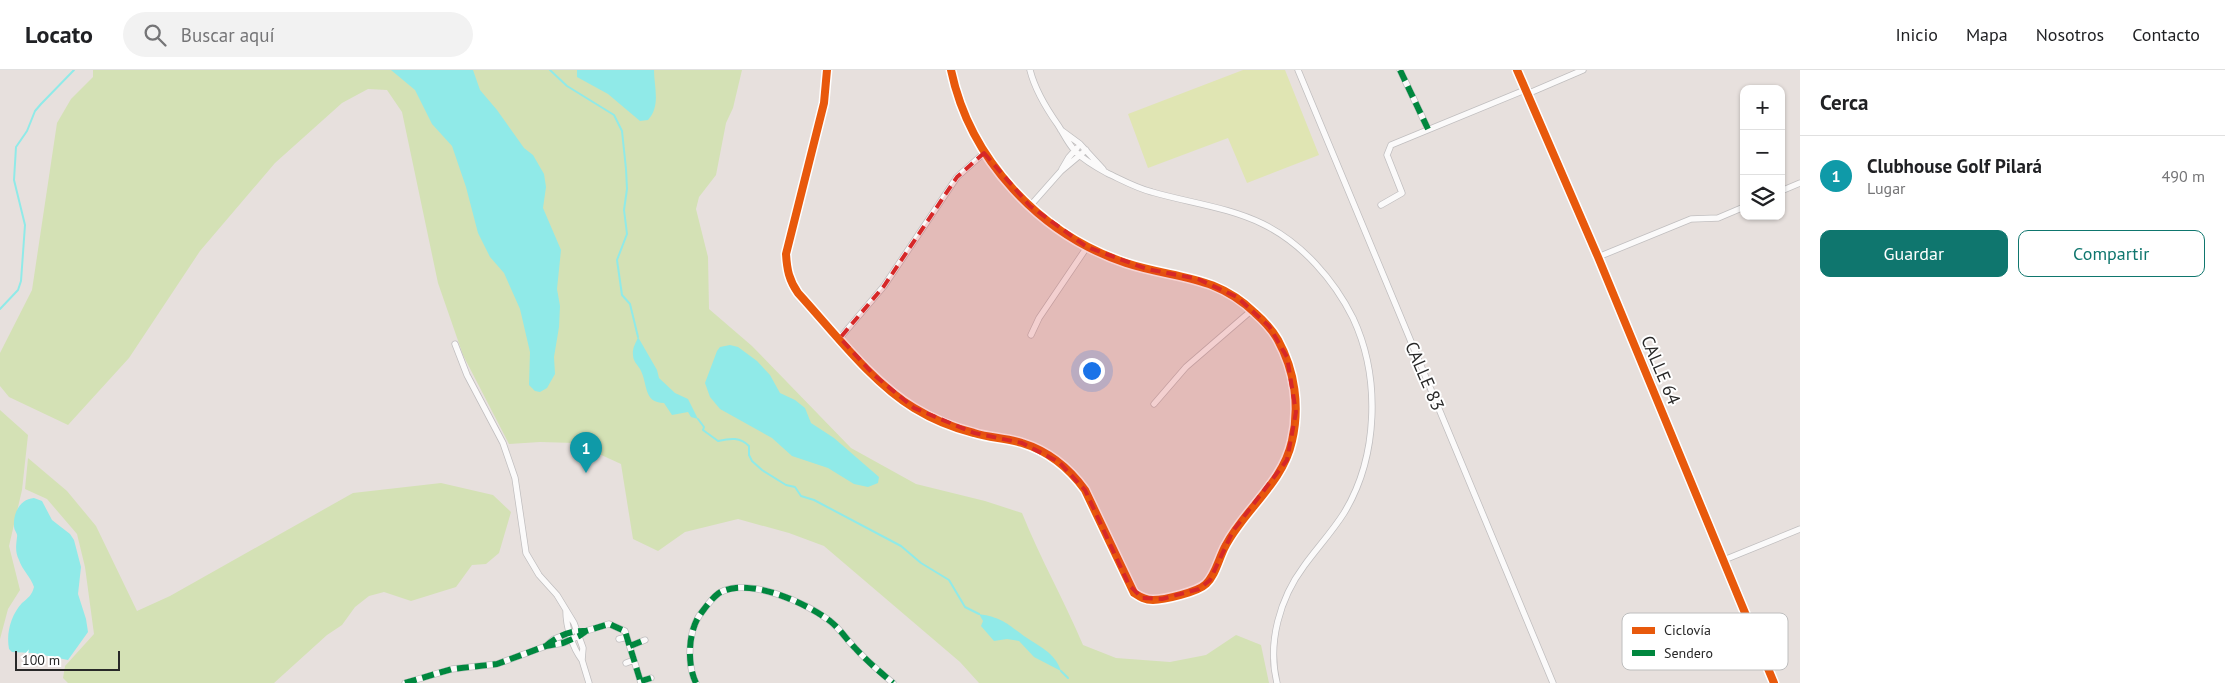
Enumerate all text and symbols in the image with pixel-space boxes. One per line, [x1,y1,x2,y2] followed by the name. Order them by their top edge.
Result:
[123,12,473,57] search box
[25,19,93,50] text: Locato
[141,21,169,49] icon: search
[181,23,275,47] text: Buscar aquí
[1895,23,1938,46] text: Inicio
[1966,23,2008,46] text: Mapa
[2036,23,2104,46] text: Nosotros
[2132,23,2200,46] text: Contacto
[1740,85,1785,220] map controls
[1740,85,1785,130] button: +
[1820,89,1869,116] text: Cerca
[1740,130,1785,175] button: −
[1867,154,2042,178] text: Clubhouse Golf Pilará
[1831,166,1841,186] text: 1
[2162,166,2205,186] text: 490 m
[1740,175,1785,220] button: layers
[1867,178,1906,198] text: Lugar
[1820,230,2008,277] button: Guardar
[2018,230,2205,277] button: Compartir
[1636,332,1686,408] street label: CALLE 64
[1400,338,1450,414] street label: CALLE 83
[1079,358,1105,384] your location
[570,432,602,473] pin: 1
[1622,613,1788,670] legend
[1664,621,1711,639] text: Ciclovía
[1664,644,1713,662] text: Sendero
[15,648,120,671] scale bar
[22,651,60,669] text: 100 m

